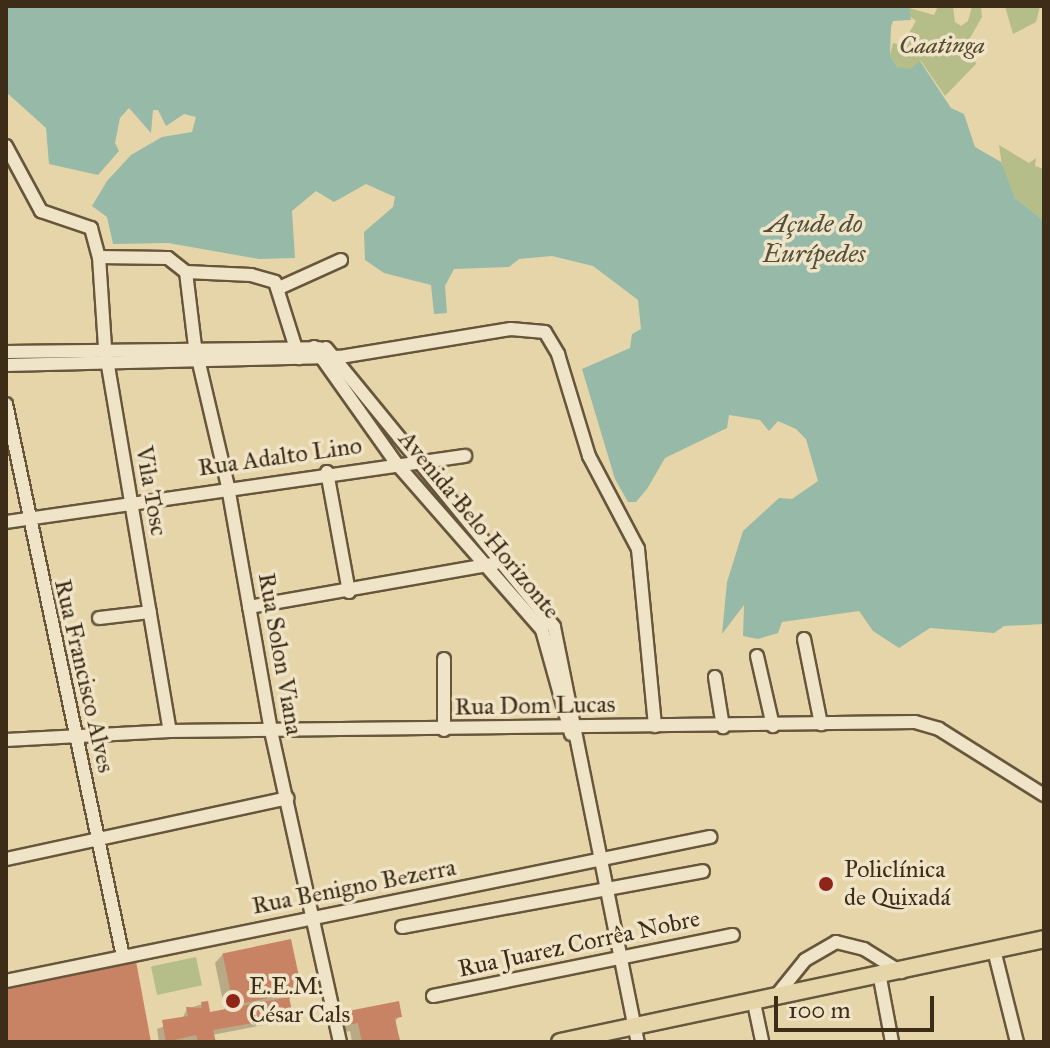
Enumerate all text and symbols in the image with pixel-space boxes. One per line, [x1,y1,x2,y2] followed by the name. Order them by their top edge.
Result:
[899,32,985,60] park label: Caatinga
[763,208,865,270] water label: Açude do Eurípedes
[392,425,566,625] street label: Avenida Belo Horizonte
[196,431,364,483] street label: Rua Adalto Lino
[129,444,173,538] street label: Vila Tosc
[252,571,308,737] street label: Rua Solon Viana
[48,577,120,775] street label: Rua Francisco Alves
[454,690,616,722] street label: Rua Dom Lucas
[250,853,458,921] street label: Rua Benigno Bezerra
[844,856,951,912] place label: Policlínica de Quixadá
[815,873,837,895] marker: Policlínica de Quixadá
[456,904,702,984] street label: Rua Juarez Corrêa Nobre
[249,973,350,1029] place label: E.E.M. César Cals
[778,980,938,1030] scale bar
[224,992,242,1010] marker: E.E.M. César Cals
[788,995,851,1025] text: 100 m

